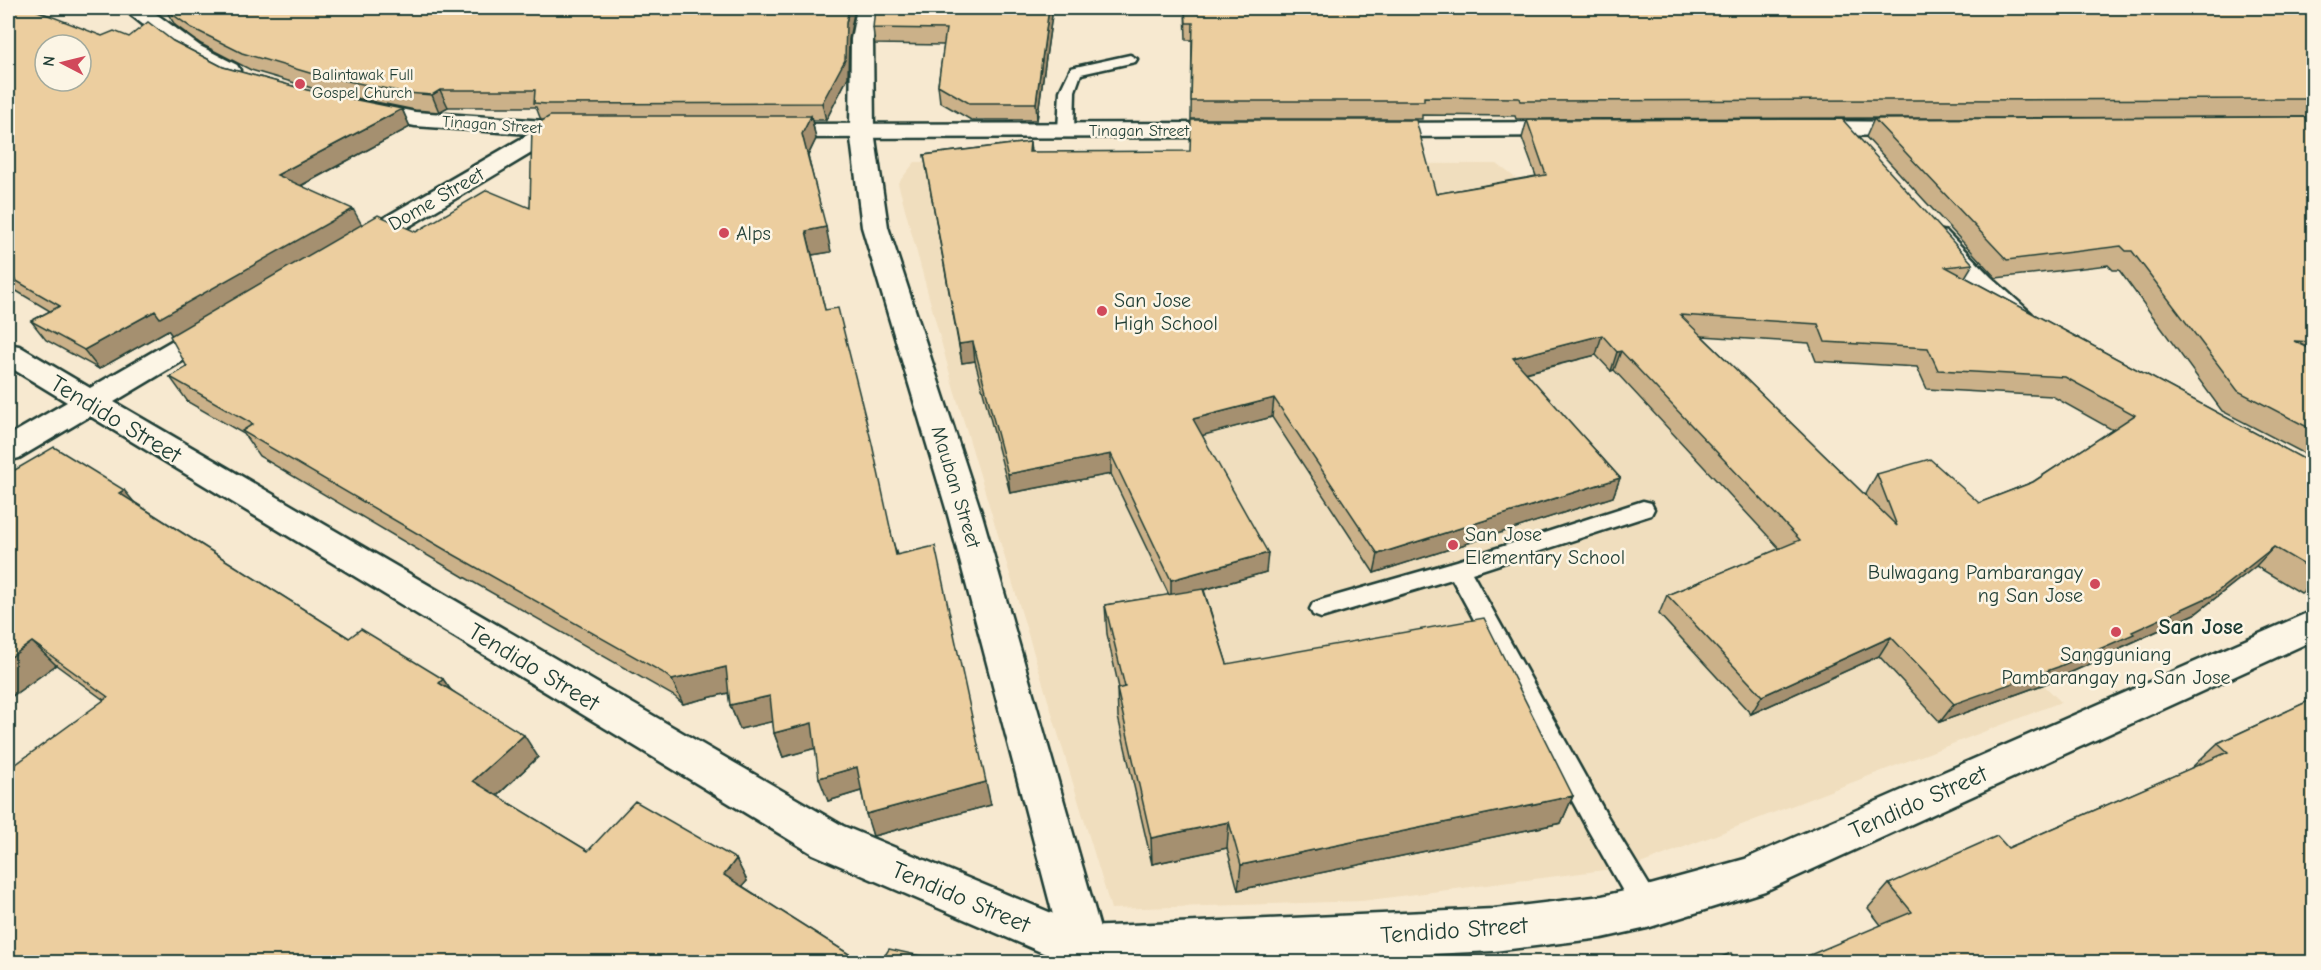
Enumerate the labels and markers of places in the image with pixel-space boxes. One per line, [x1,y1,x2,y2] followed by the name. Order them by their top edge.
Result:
[312,66,414,102] place label: Balintawak Full Gospel Church
[293,77,307,91] marker: Balintawak Full Gospel Church
[736,222,771,245] place label: Alps
[717,226,731,240] marker: Alps
[1114,289,1218,335] place label: San Jose High School
[1095,304,1109,318] marker: San Jose High School
[1465,523,1625,569] place label: San Jose Elementary School
[1446,538,1460,552] marker: San Jose Elementary School
[1868,561,2083,607] place label: Bulwagang Pambarangay ng San Jose
[2088,577,2102,591] marker: Bulwagang Pambarangay ng San Jose
[2109,625,2123,639] marker: Sangguniang Pambarangay ng San Jose
[2001,643,2231,689] place label: Sangguniang Pambarangay ng San Jose

